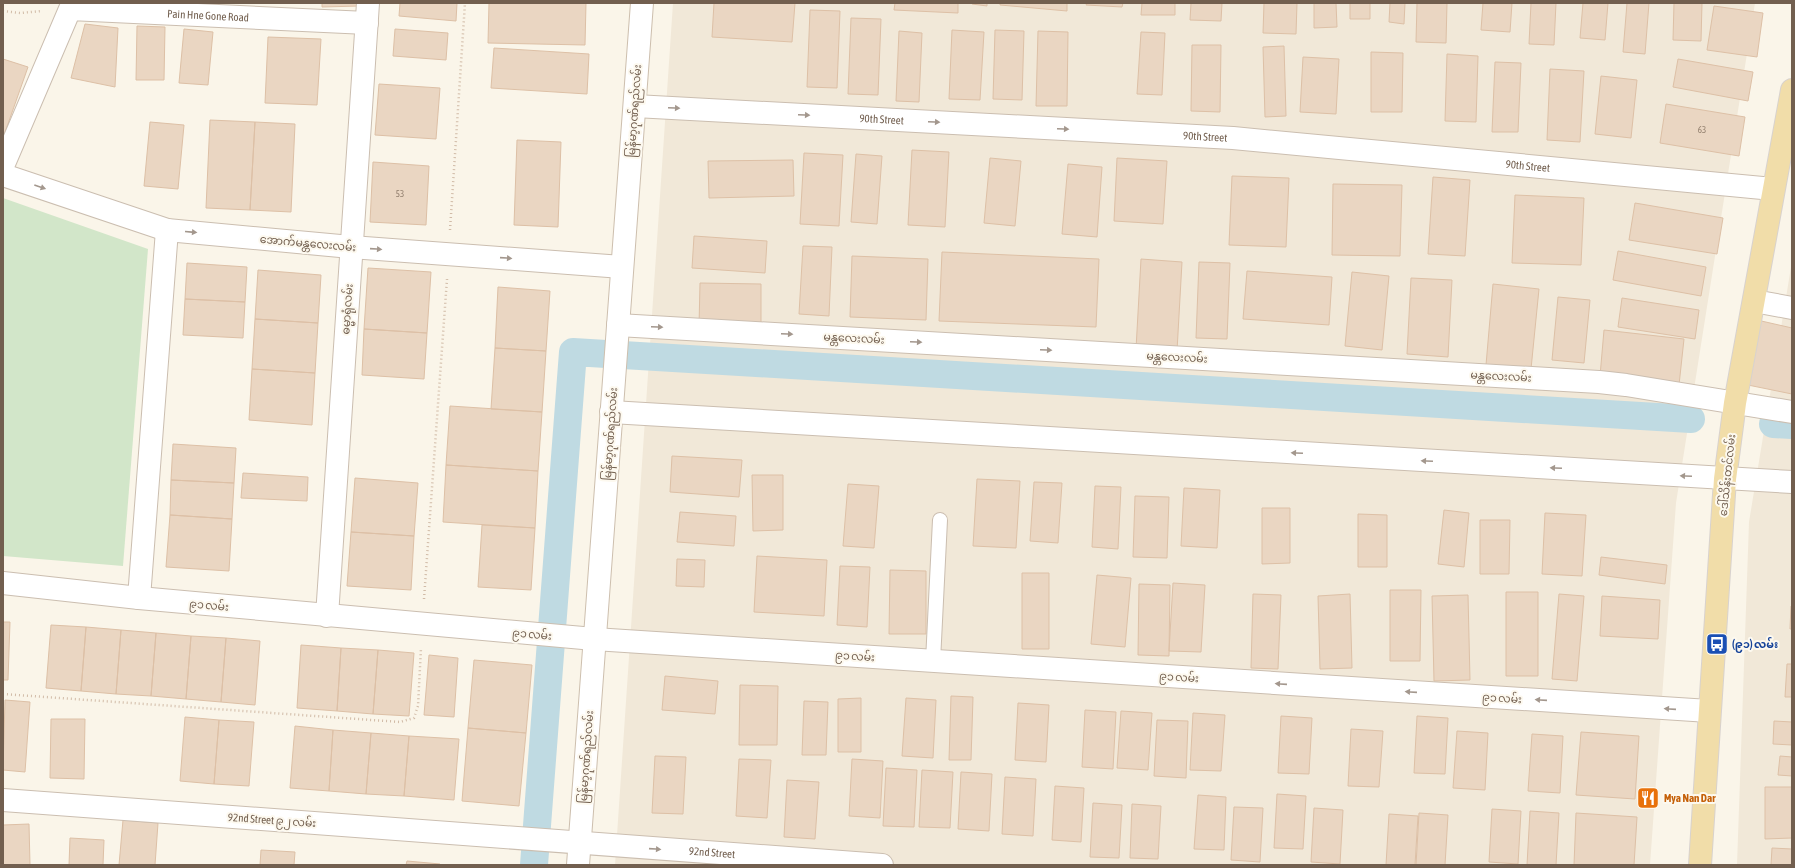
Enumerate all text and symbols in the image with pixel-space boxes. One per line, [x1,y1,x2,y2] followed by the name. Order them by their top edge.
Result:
[167,8,249,23] street label: Pain Hne Gone Road
[624,64,646,158] street label: မြန်မာ့ဂုဏ်ရည်လမ်း
[668,105,681,111] one-way arrow
[798,112,811,118] one-way arrow
[859,112,904,126] street label: 90th Street
[928,118,940,125] one-way arrow
[1057,125,1069,132] one-way arrow
[1698,125,1706,135] house number: 63
[1183,129,1228,144] street label: 90th Street
[1505,158,1551,174] street label: 90th Street
[34,184,46,190] one-way arrow
[396,189,404,199] house number: 53
[185,229,197,235] one-way arrow
[259,232,357,256] street label: အောက်မန္တလေးလမ်း
[370,245,382,252] one-way arrow
[500,255,512,262] one-way arrow
[338,283,358,335] street label: ဓမ္မာရုံလမ်း
[651,323,663,330] one-way arrow
[823,329,885,349] street label: မန္တလေးလမ်း
[781,331,793,338] one-way arrow
[910,339,923,345] one-way arrow
[1040,346,1052,353] one-way arrow
[1146,348,1208,368] street label: မန္တလေးလမ်း
[1470,367,1532,387] street label: မန္တလေးလမ်း
[600,387,622,481] street label: မြန်မာ့ဂုဏ်ရည်လမ်း
[1716,433,1740,517] street label: ဒေါ်သိန်းတင်လမ်း
[1291,449,1303,456] one-way arrow
[1421,457,1433,464] one-way arrow
[1550,465,1562,472] one-way arrow
[1680,473,1692,480] one-way arrow
[188,596,230,616] street label: ၉၁ လမ်း
[511,625,553,645] street label: ၉၁ လမ်း
[1704,631,1730,657] bus stop icon: (၉၁) လမ်း
[1732,637,1778,653] place label: (၉၁) လမ်း
[834,648,876,666] street label: ၉၁ လမ်း
[1158,669,1200,687] street label: ၉၁ လမ်း
[1275,680,1287,687] one-way arrow
[1405,688,1417,695] one-way arrow
[1481,690,1523,708] street label: ၉၁ လမ်း
[1535,697,1547,704] one-way arrow
[1664,705,1676,712] one-way arrow
[576,710,598,804] street label: မြန်မာ့ဂုဏ်ရည်လမ်း
[1635,785,1661,811] restaurant icon: Mya Nan Dar
[1664,792,1716,804] place label: Mya Nan Dar
[227,810,317,832] street label: 92nd Street ၉၂ လမ်း
[649,845,661,852] one-way arrow
[688,845,736,860] street label: 92nd Street

